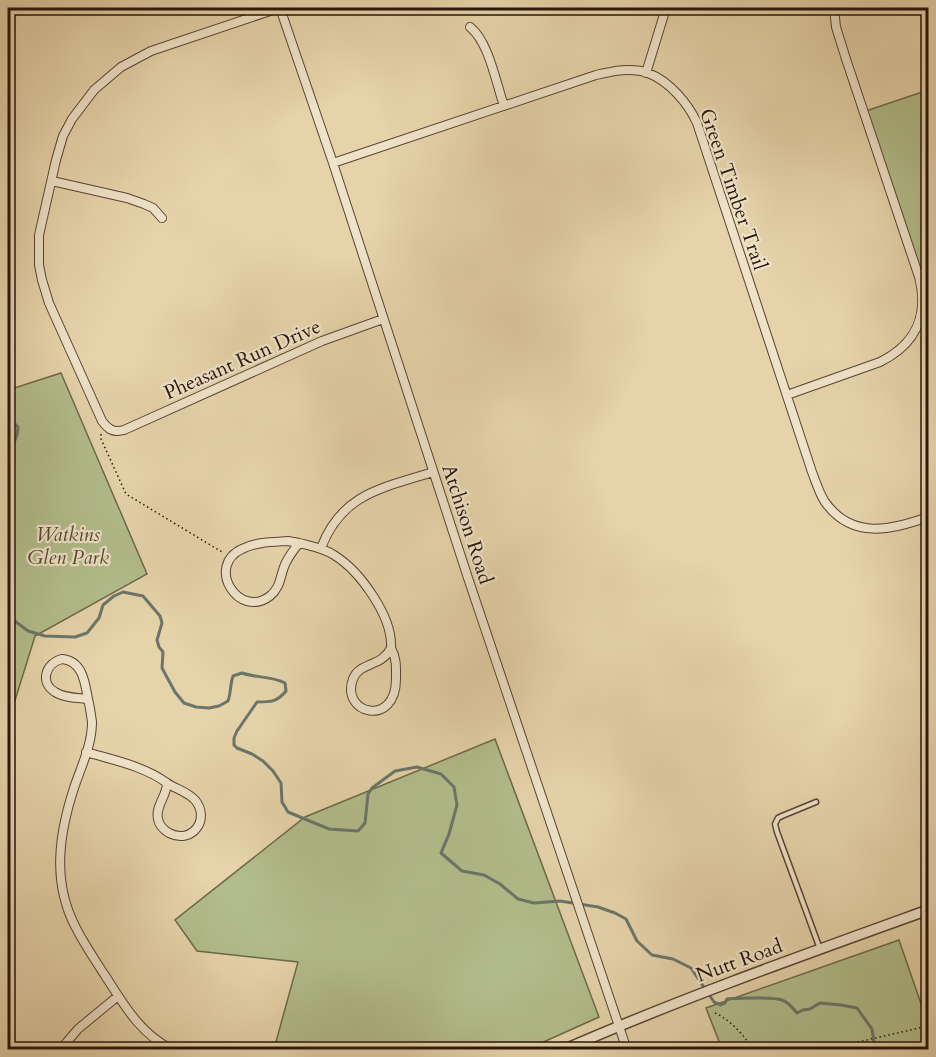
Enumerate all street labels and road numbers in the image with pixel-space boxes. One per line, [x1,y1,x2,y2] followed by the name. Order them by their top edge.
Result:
[693,105,774,273] street label: Green Timber Trail
[160,313,325,406] street label: Pheasant Run Drive
[435,461,500,588] street label: Atchison Road
[692,932,786,989] street label: Nutt Road

